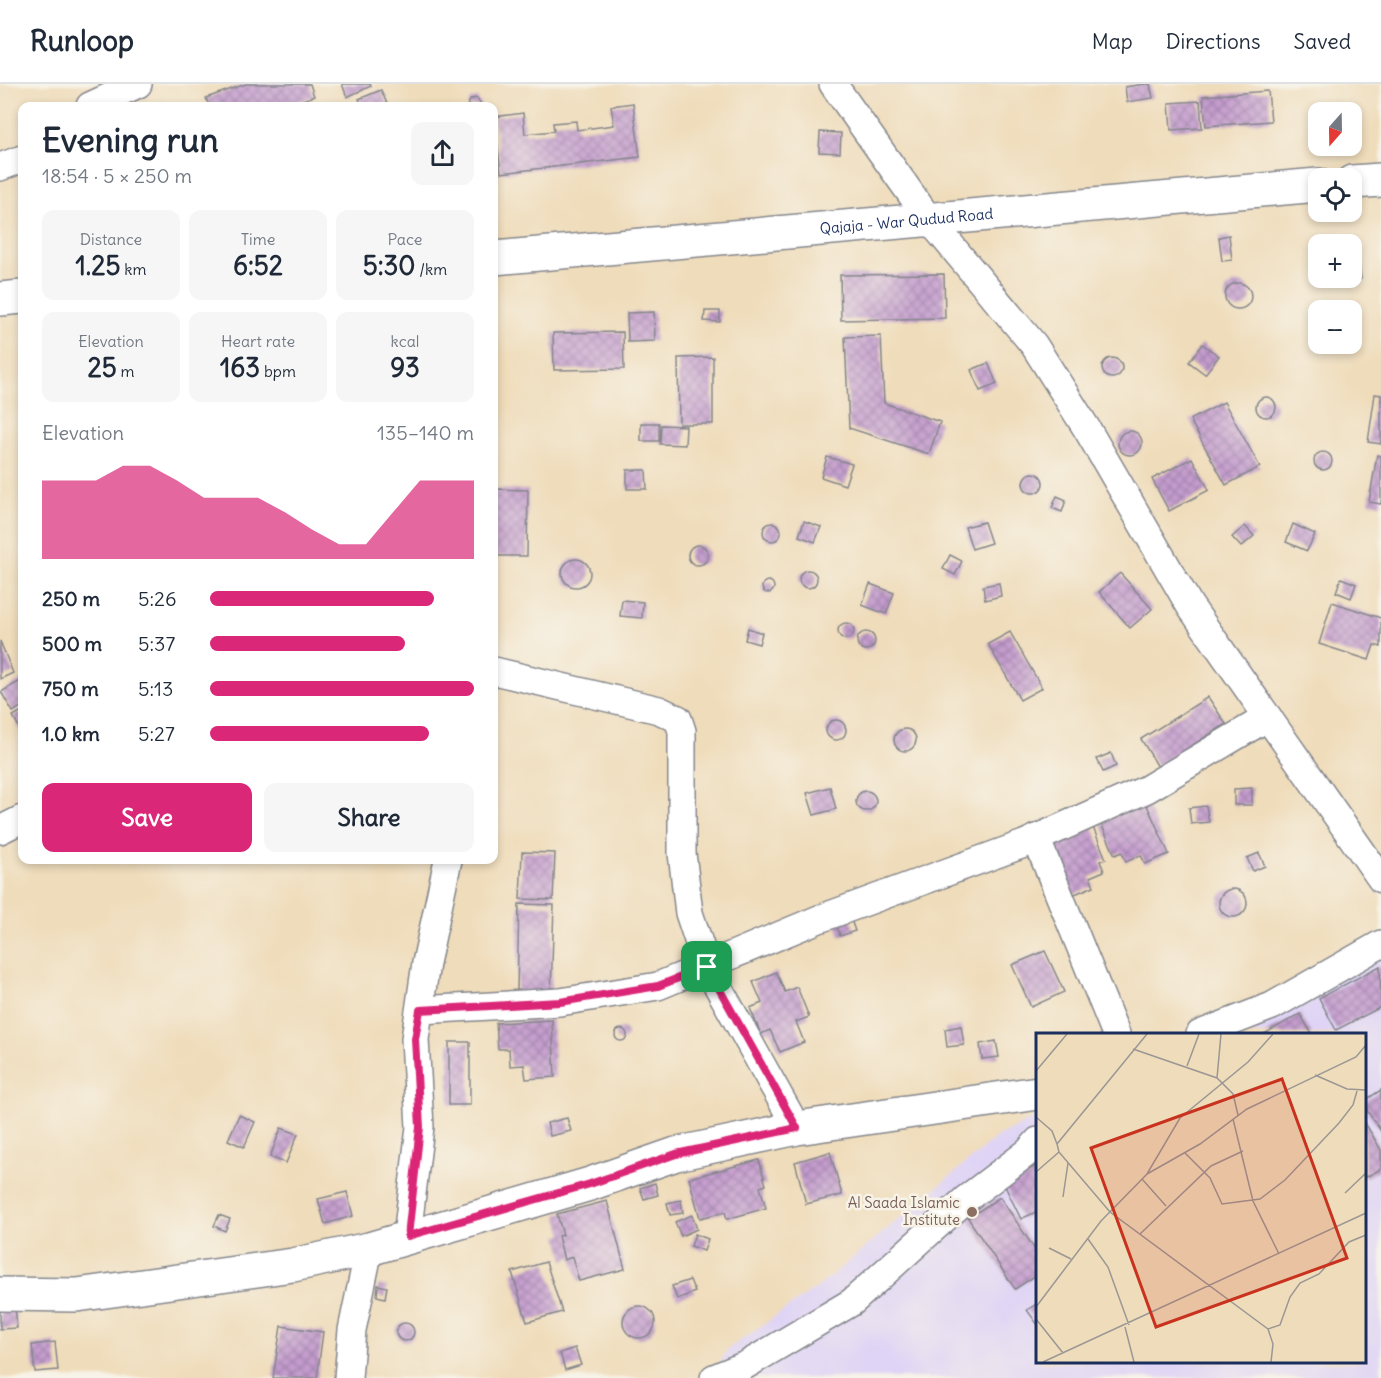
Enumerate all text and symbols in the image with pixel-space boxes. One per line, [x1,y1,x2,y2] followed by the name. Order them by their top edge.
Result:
[30,23,134,59] text: Runloop
[1092,28,1133,55] text: Map
[1166,28,1260,55] text: Directions
[1293,28,1351,55] text: Saved
[1308,102,1362,156] north arrow
[1308,102,1362,354] map controls
[42,119,218,161] text: Evening run
[411,122,474,185] button: share
[42,163,192,188] text: 18:54 · 5 × 250 m
[1308,168,1362,222] button: locate
[819,204,994,238] street label: Qajaja - War Qudud Road
[80,229,142,249] text: Distance
[241,229,275,249] text: Time
[388,229,422,249] text: Pace
[1308,234,1362,288] button: +
[76,249,120,282] text: 1.25
[233,249,283,282] text: 6:52
[363,249,415,282] text: 5:30
[120,259,146,279] text: km
[415,259,447,279] text: /km
[1308,300,1362,354] button: −
[78,331,144,351] text: Elevation
[221,331,295,351] text: Heart rate
[391,331,419,351] text: kcal
[87,351,117,384] text: 25
[220,351,260,384] text: 163
[390,351,420,384] text: 93
[117,361,135,381] text: m
[260,361,296,381] text: bpm
[42,420,124,445] text: Elevation
[377,420,474,445] text: 135–140 m
[42,586,100,611] text: 250 m
[138,586,177,611] text: 5:26
[42,631,102,656] text: 500 m
[138,631,175,656] text: 5:37
[42,676,99,701] text: 750 m
[138,676,173,701] text: 5:13
[42,721,100,746] text: 1.0 km
[138,721,175,746] text: 5:27
[42,783,252,852] button: Save
[264,783,474,852] button: Share
[681,941,732,992] pin
[690,950,723,983] icon: arrive
[1036,1033,1366,1363] inset map
[848,1193,960,1229] place label: Al Saada Islamic Institute
[965,1205,979,1219] marker: Al Saada Islamic Institute

